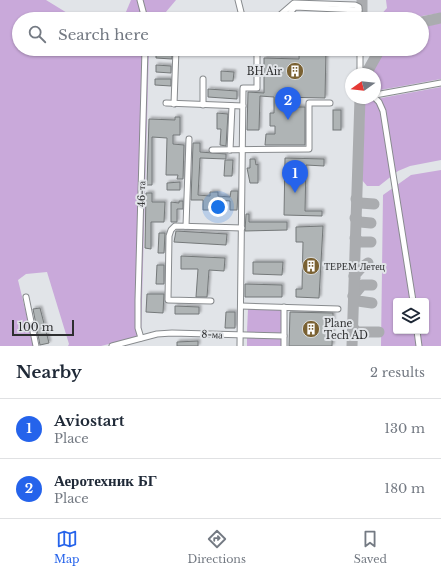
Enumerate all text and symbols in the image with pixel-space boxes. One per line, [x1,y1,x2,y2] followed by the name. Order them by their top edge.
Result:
[12,12,429,56] search box
[26,23,48,45] icon: search
[58,25,149,44] text: Search here
[285,61,305,81] building icon: BH Air
[247,65,282,78] place label: BH Air
[345,68,381,104] north arrow
[275,87,301,120] pin: 2
[282,160,308,193] pin: 1
[135,180,148,207] street label: 46-та
[208,197,228,217] your location
[301,256,321,276] building icon: ТЕРЕМ Летец
[324,260,386,273] place label: ТЕРЕМ Летец
[393,298,429,334] map controls
[393,298,429,334] button: layers
[324,317,368,342] place label: Plane Tech AD
[12,318,74,337] scale bar
[301,319,321,339] building icon: Plane Tech AD
[18,320,54,334] text: 100 m
[201,328,223,341] street label: 8-ма
[16,362,82,383] text: Nearby
[370,364,425,381] text: 2 results
[54,411,125,430] text: Aviostart
[26,420,32,437] text: 1
[384,420,425,437] text: 130 m
[54,430,89,447] text: Place
[54,471,157,490] text: Аеротехник БГ
[25,480,33,497] text: 2
[384,480,425,497] text: 180 m
[54,490,89,507] text: Place
[54,528,80,566] tab: Map
[187,528,246,566] tab: Directions
[354,528,387,566] tab: Saved

